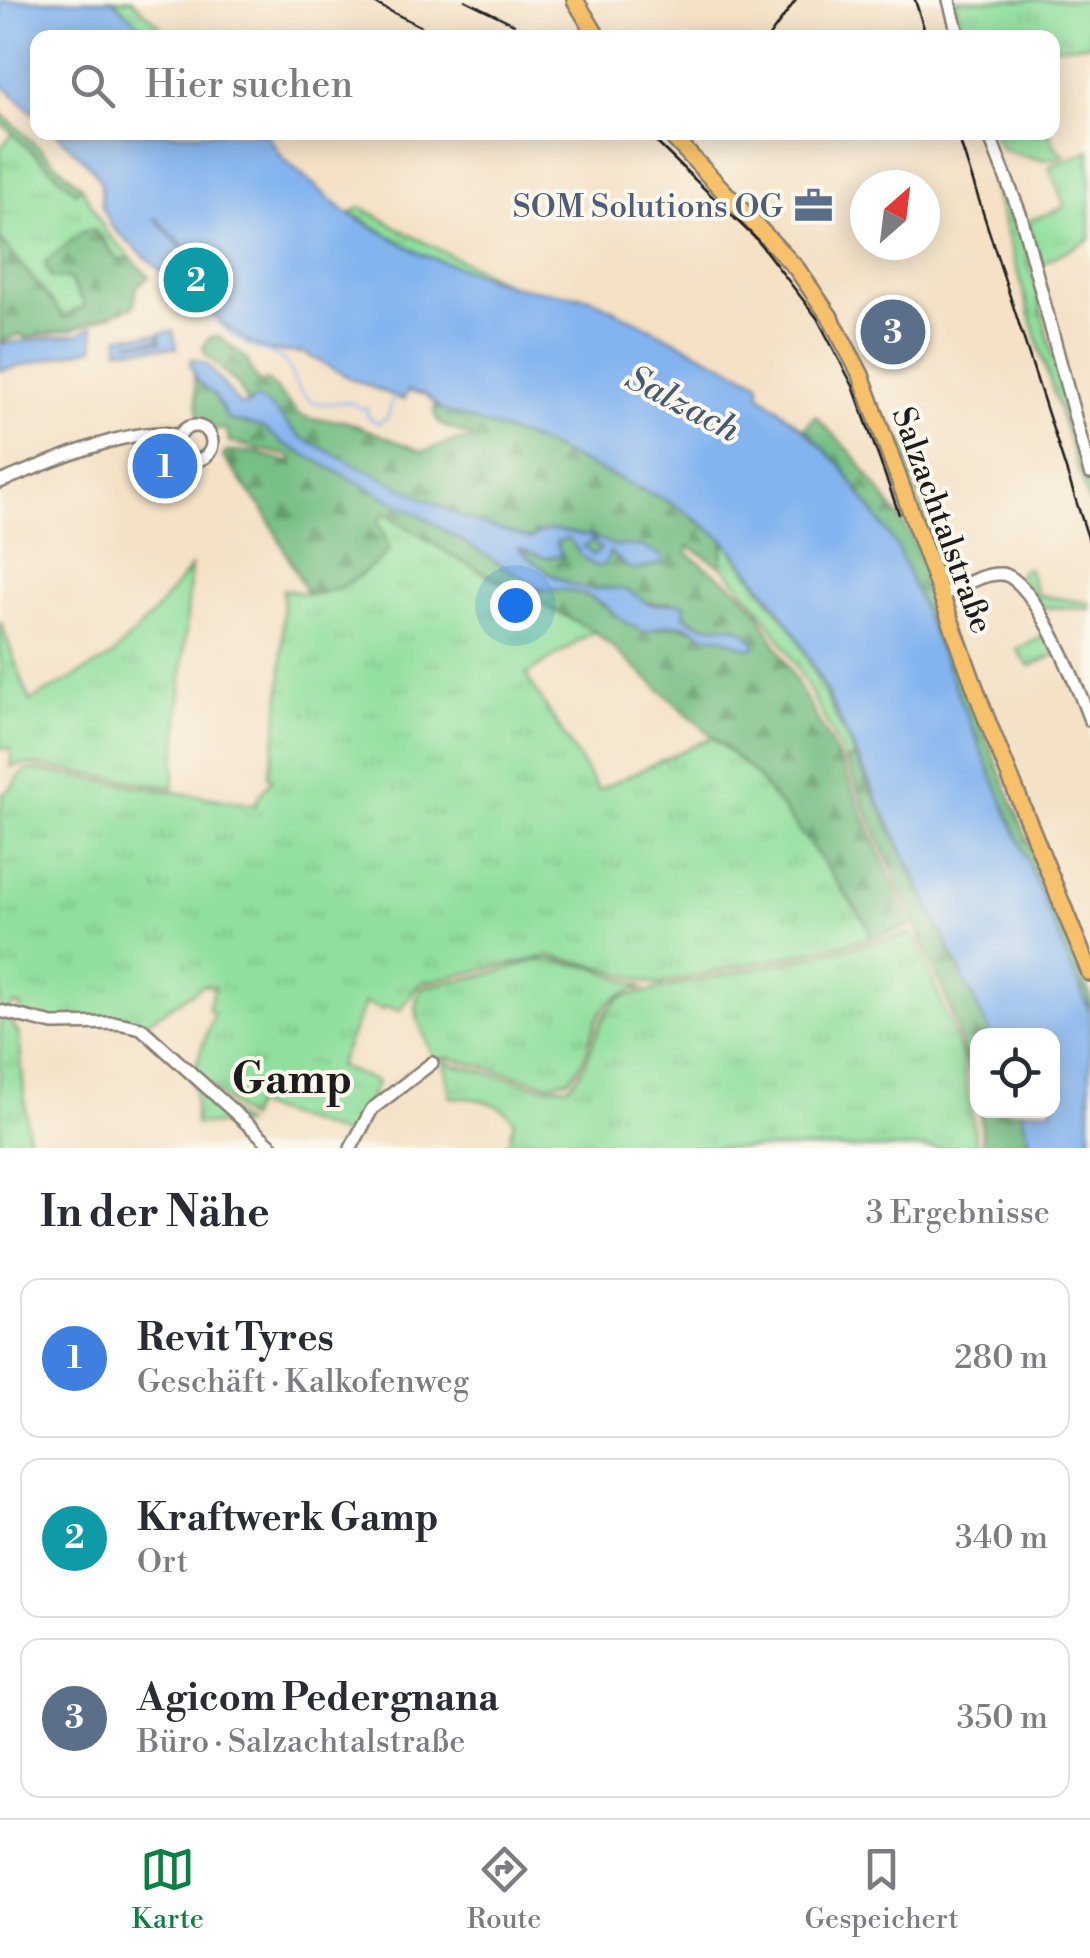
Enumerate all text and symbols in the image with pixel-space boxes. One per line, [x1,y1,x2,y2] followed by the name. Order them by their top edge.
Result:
[30,30,1060,140] search box
[65,58,120,113] icon: search
[145,62,353,109] text: Hier suchen
[850,170,940,260] north arrow
[792,185,834,227] office icon: SOM Solutions OG
[513,187,783,227] place label: SOM Solutions OG
[164,242,228,318] pin: 2
[860,294,926,370] pin: 3
[618,357,747,452] water label: Salzach
[883,402,1001,639] street label: Salzachtalstraße
[132,428,198,504] pin: 1
[490,580,541,631] your location
[970,1028,1060,1118] map controls
[970,1028,1060,1118] button: locate
[232,1054,352,1107] district label: Gamp
[40,1187,270,1240] text: In der Nähe
[866,1193,1050,1233] text: 3 Ergebnisse
[137,1315,334,1362] text: Revit Tyres
[67,1338,82,1378] text: 1
[954,1338,1048,1378] text: 280 m
[137,1362,469,1402] text: Geschäft · Kalkofenweg
[137,1495,439,1542] text: Kraftwerk Gamp
[64,1518,85,1558] text: 2
[955,1518,1048,1558] text: 340 m
[137,1542,188,1582] text: Ort
[137,1675,499,1722] text: Agicom Pedergnana
[65,1698,84,1738] text: 3
[957,1698,1048,1738] text: 350 m
[137,1722,465,1762] text: Büro · Salzachtalstraße
[131,1842,204,1937] tab: Karte
[467,1842,541,1937] tab: Route
[804,1842,959,1937] tab: Gespeichert

